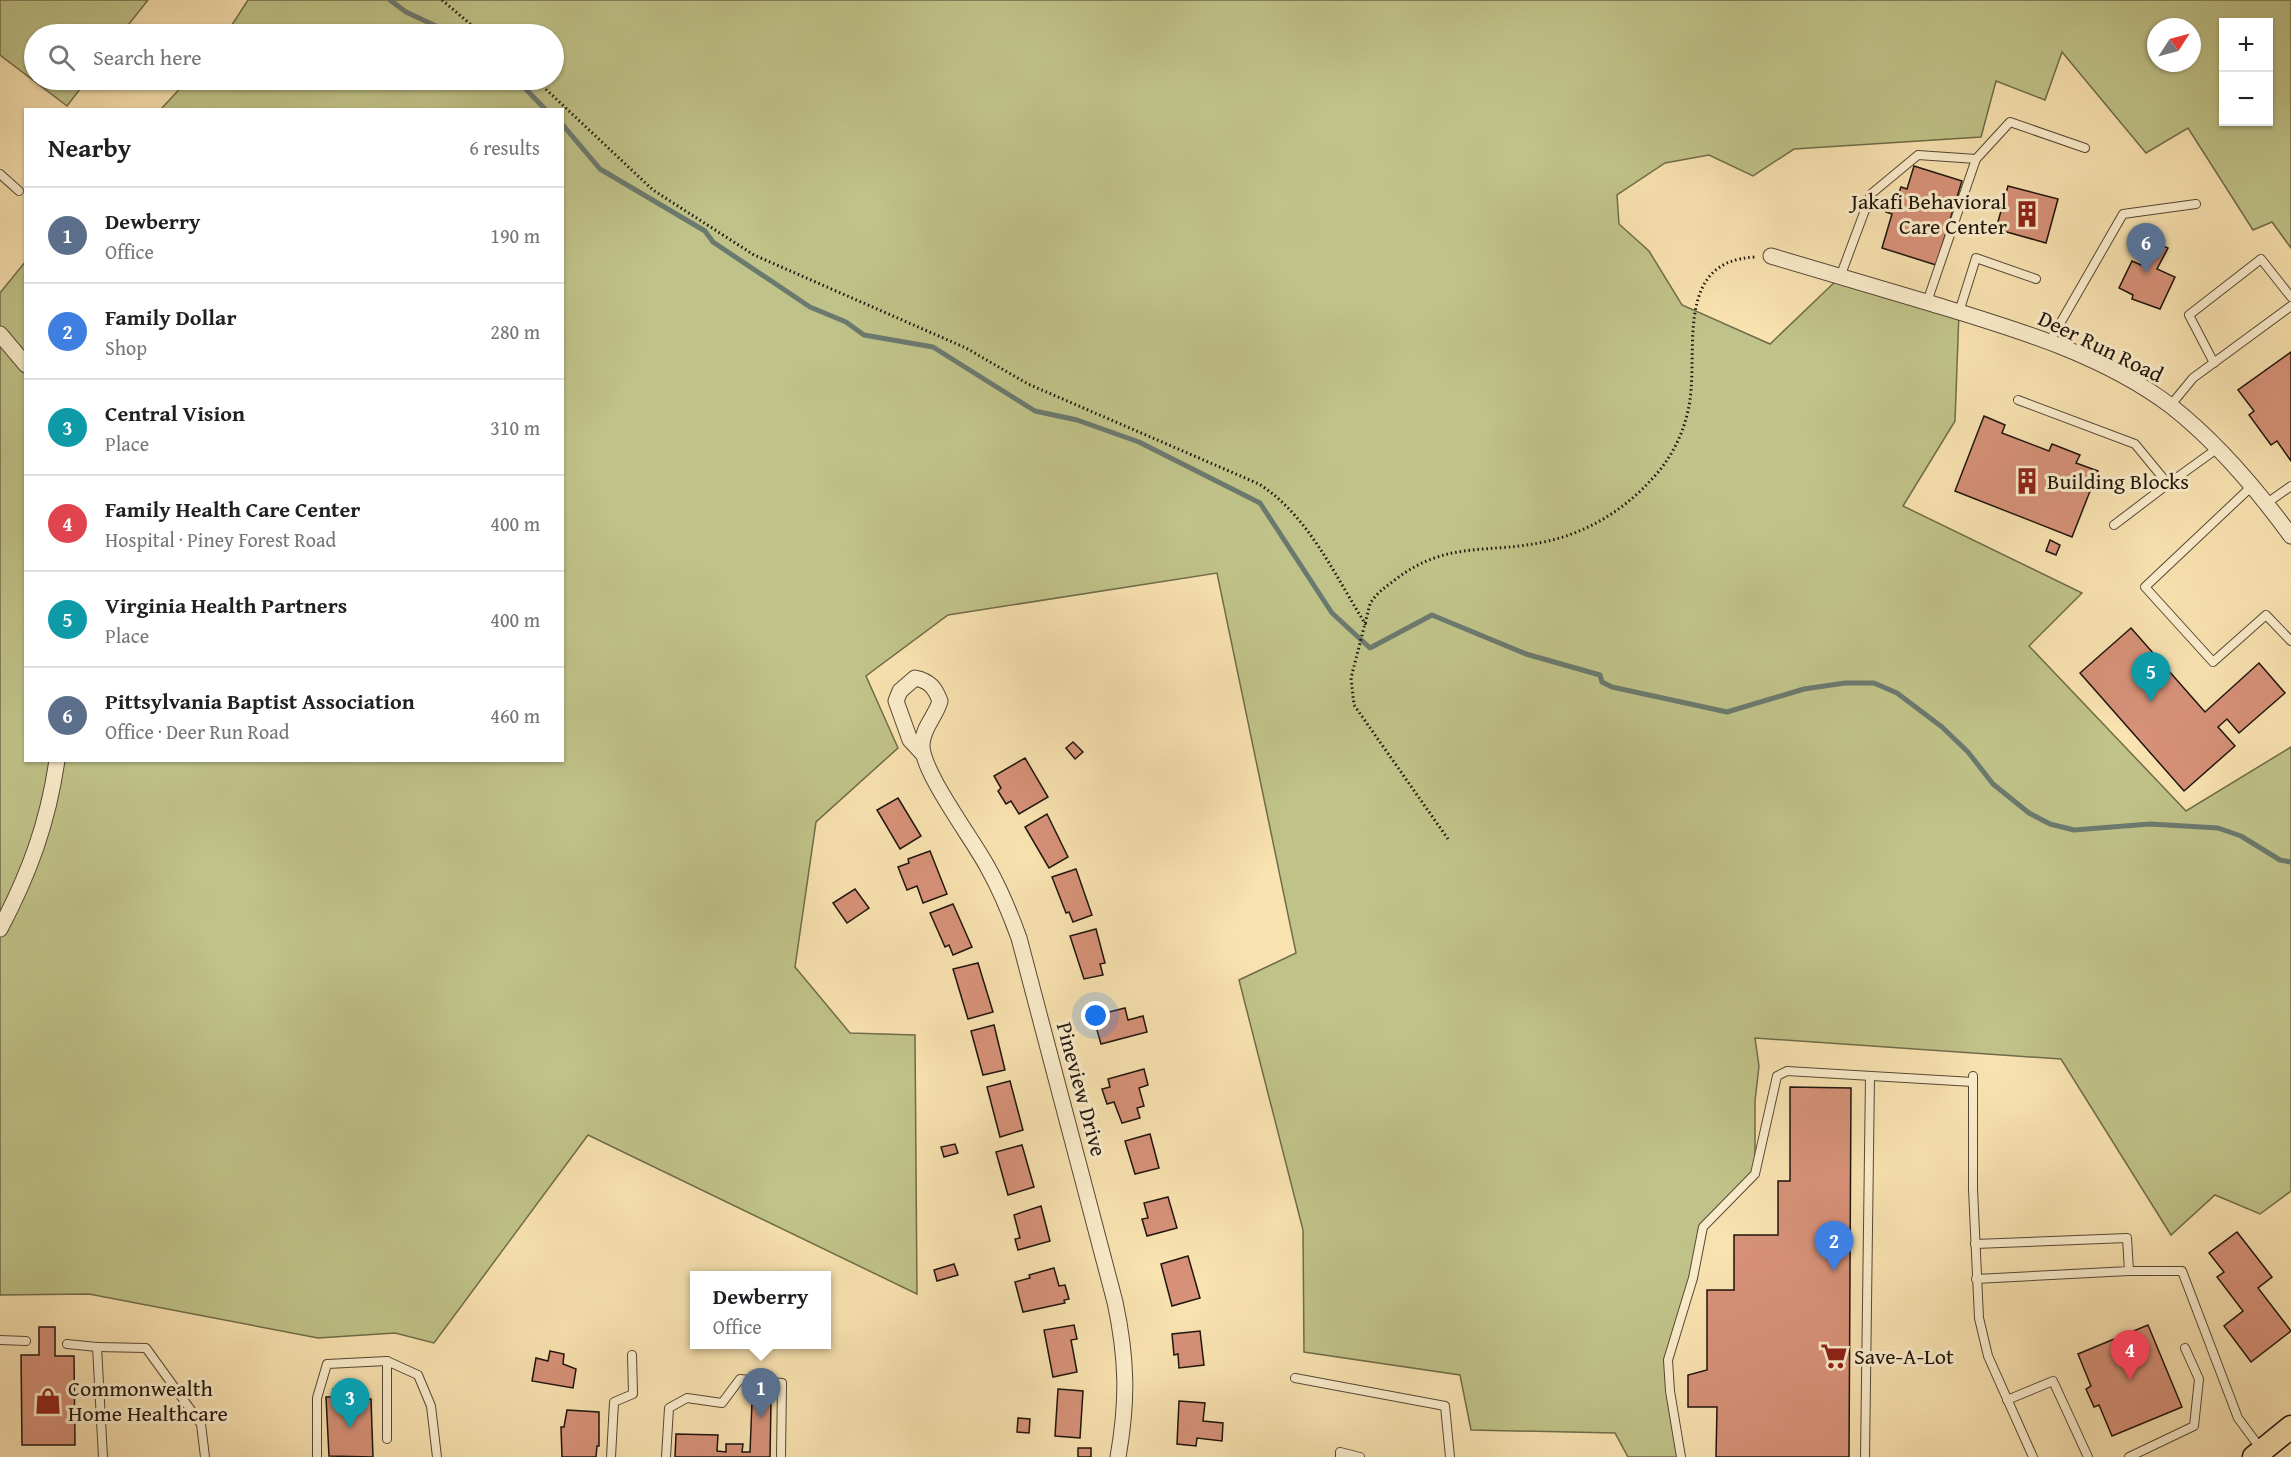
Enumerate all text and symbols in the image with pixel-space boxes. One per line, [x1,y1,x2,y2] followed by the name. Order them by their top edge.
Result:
[2147,18,2201,72] north arrow
[2219,18,2273,126] map controls
[2219,18,2273,72] button: +
[24,24,564,90] search box
[45,41,78,74] icon: search
[93,41,202,73] text: Search here
[2219,72,2273,126] button: −
[48,128,131,167] text: Nearby
[469,133,540,162] text: 6 results
[1848,185,2007,242] place label: Jakafi Behavioral Care Center
[2012,199,2042,229] building icon: Jakafi Behavioral Care Center
[105,205,200,237] text: Dewberry
[62,221,73,250] text: 1
[490,221,540,250] text: 190 m
[2126,224,2166,273] pin: 6
[105,237,154,266] text: Office
[105,301,236,333] text: Family Dollar
[2033,302,2169,390] street label: Deer Run Road
[62,317,73,346] text: 2
[490,317,540,346] text: 280 m
[105,333,147,362] text: Shop
[105,397,245,429] text: Central Vision
[62,413,73,442] text: 3
[490,413,540,442] text: 310 m
[105,429,149,458] text: Place
[2047,465,2189,497] place label: Building Blocks
[2012,466,2042,496] building icon: Building Blocks
[105,493,360,525] text: Family Health Care Center
[62,509,73,538] text: 4
[490,509,540,538] text: 400 m
[105,525,336,554] text: Hospital · Piney Forest Road
[105,589,347,621] text: Virginia Health Partners
[62,605,73,634] text: 5
[490,605,540,634] text: 400 m
[105,621,149,650] text: Place
[2132,652,2170,702] pin: 5
[105,685,415,717] text: Pittsylvania Baptist Association
[62,701,73,730] text: 6
[490,701,540,730] text: 460 m
[105,717,289,746] text: Office · Deer Run Road
[1081,1001,1110,1030] your location
[1049,1018,1115,1160] street label: Pineview Drive
[1814,1222,1854,1271] pin: 2
[690,1271,831,1349] popup
[713,1280,808,1312] text: Dewberry
[713,1312,762,1341] text: Office
[2110,1330,2150,1380] pin: 4
[1854,1340,1954,1372] place label: Save-A-Lot
[1819,1341,1849,1371] supermarket icon: Save-A-Lot
[742,1368,780,1418] pin: 1
[68,1372,228,1429] place label: Commonwealth Home Healthcare
[330,1378,370,1428] pin: 3
[33,1386,63,1416] shop icon: Commonwealth Home Healthcare

